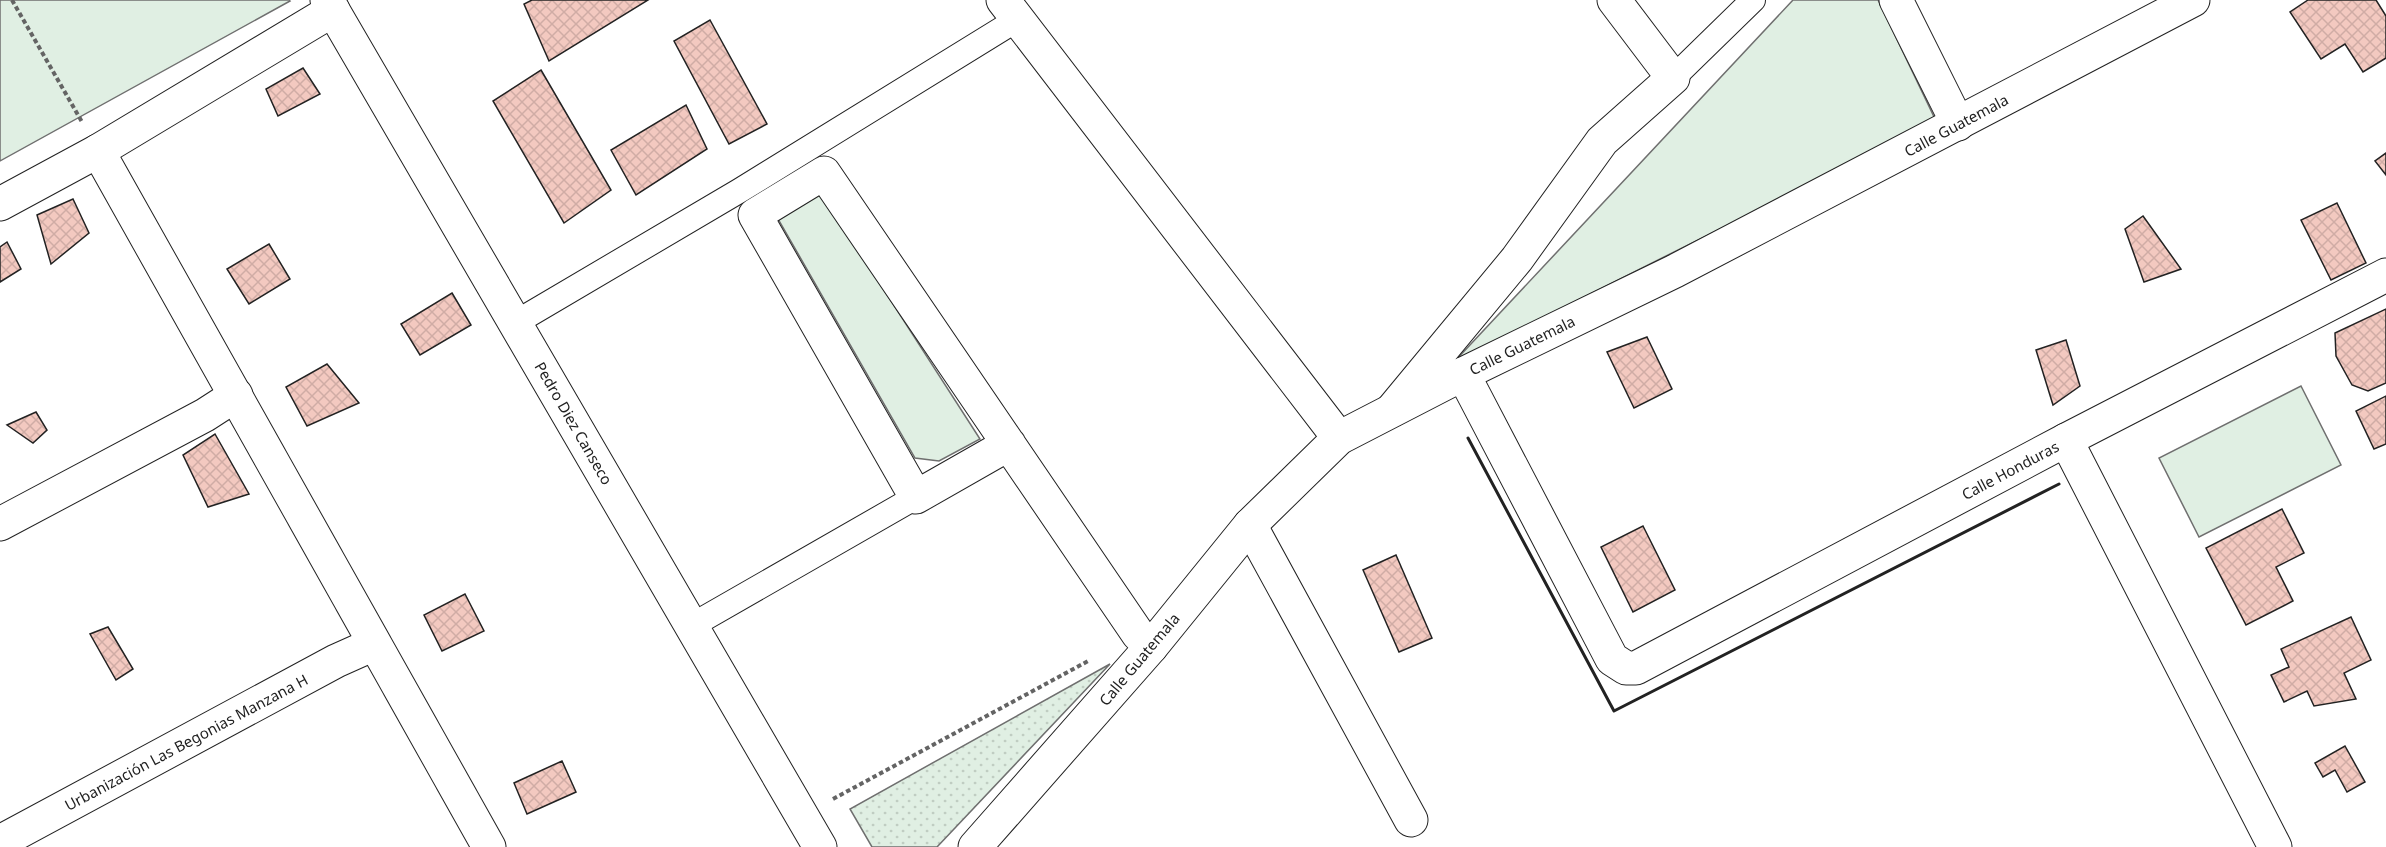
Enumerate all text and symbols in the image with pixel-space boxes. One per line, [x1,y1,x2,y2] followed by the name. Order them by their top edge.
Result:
[1900,89,2012,161] street label: Calle Guatemala
[1466,311,1578,379] street label: Calle Guatemala
[531,358,617,488] street label: Pedro Diez Canseco
[1958,436,2062,504] street label: Calle Honduras
[1094,608,1184,710] street label: Calle Guatemala
[61,669,311,815] street label: Urbanización Las Begonias Manzana H

